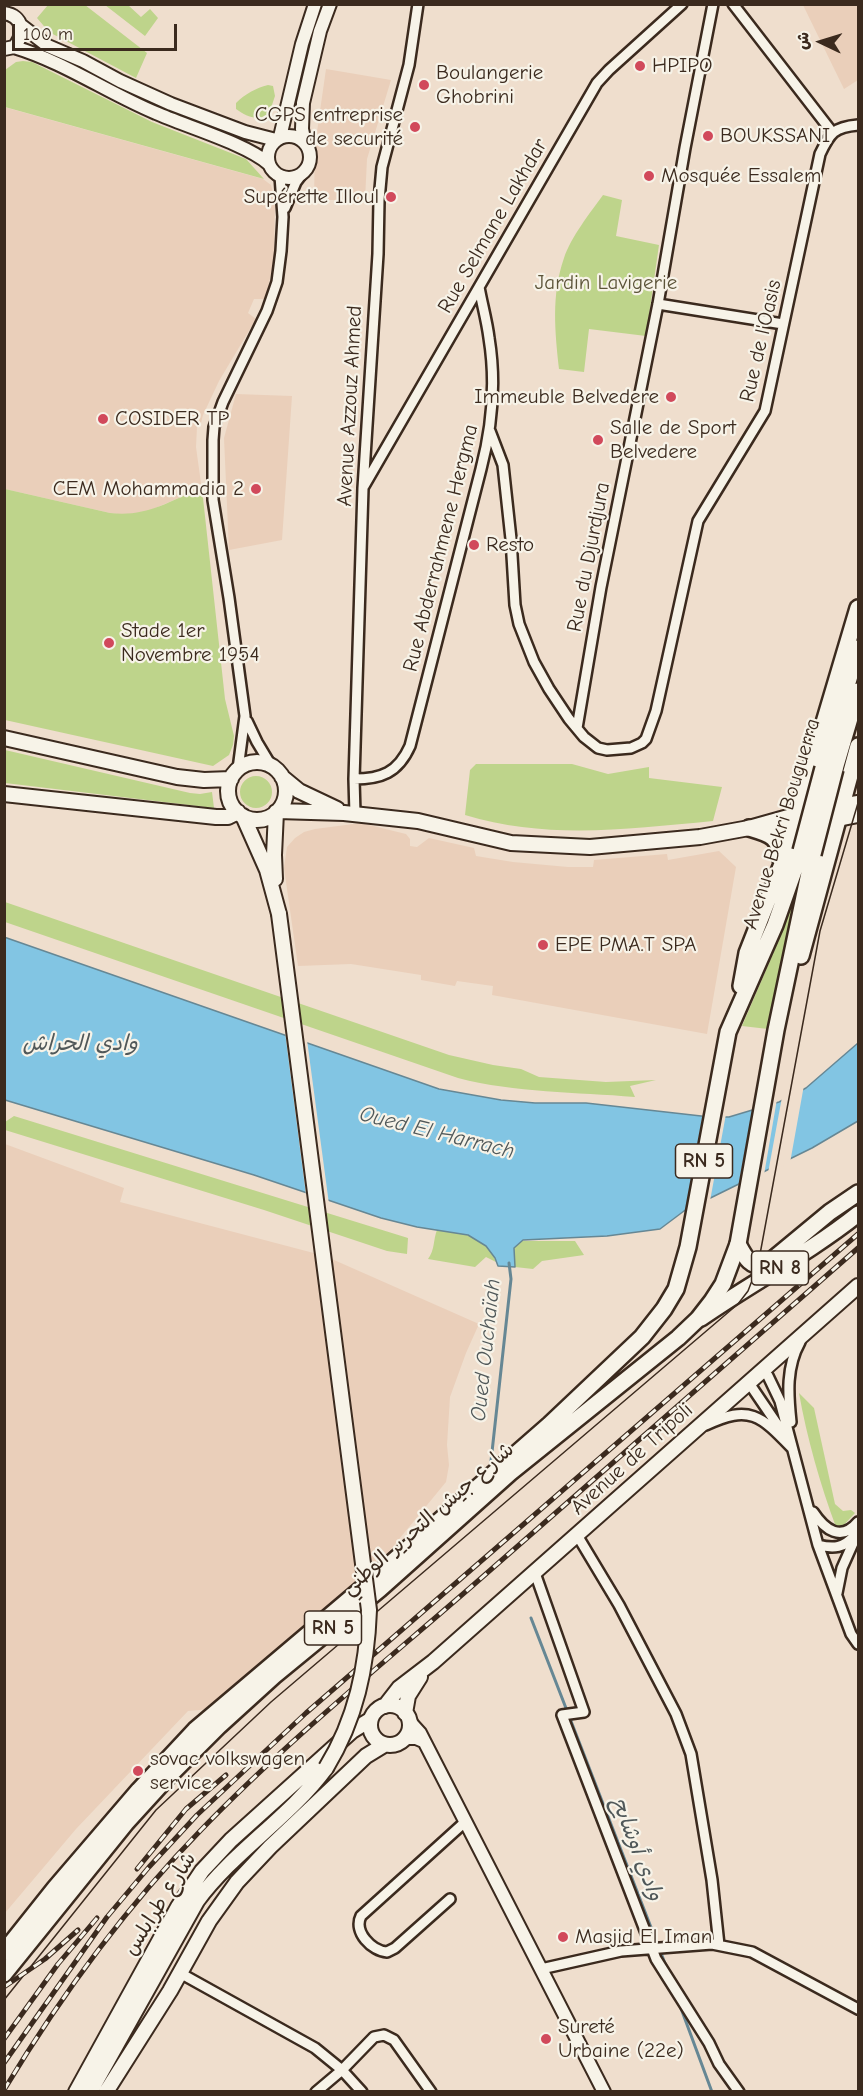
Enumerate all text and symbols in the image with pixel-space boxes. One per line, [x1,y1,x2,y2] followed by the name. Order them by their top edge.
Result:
[15,12,180,50] scale bar
[791,12,851,72] north arrow
[23,24,73,45] text: 100 m
[793,31,813,50] text: ش
[652,53,712,79] place label: HPIPO
[633,59,647,73] marker: HPIPO
[436,60,543,110] place label: Boulangerie Ghobrini
[417,78,431,92] marker: Boulangerie Ghobrini
[255,102,403,152] place label: CGPS entreprise de securité
[408,120,422,134] marker: CGPS entreprise de securité
[720,123,830,149] place label: BOUKSSANI
[701,129,715,143] marker: BOUKSSANI
[433,134,553,318] street label: Rue Selmane Lakhdar
[661,163,821,189] place label: Mosquée Essalem
[642,169,656,183] marker: Mosquée Essalem
[244,184,379,210] place label: Supérette Illoul
[384,190,398,204] marker: Supérette Illoul
[535,270,677,296] park label: Jardin Lavigerie
[735,277,787,405] street label: Rue de l'Oasis
[332,305,368,507] street label: Avenue Azzouz Ahmed
[474,384,659,410] place label: Immeuble Belvedere
[664,390,678,404] marker: Immeuble Belvedere
[115,406,229,432] place label: COSIDER TP
[96,412,110,426] marker: COSIDER TP
[610,415,736,465] place label: Salle de Sport Belvedere
[398,422,484,674] street label: Rue Abderrahmene Hergma
[591,433,605,447] marker: Salle de Sport Belvedere
[53,476,244,502] place label: CEM Mohammadia 2
[562,480,616,634] street label: Rue du Djurdjura
[249,482,263,496] marker: CEM Mohammadia 2
[486,532,534,558] place label: Resto
[467,538,481,552] marker: Resto
[121,618,260,668] place label: Stade 1er Novembre 1954
[102,636,116,650] marker: Stade 1er Novembre 1954
[738,716,826,932] street label: Avenue Bekri Bouguerra
[555,932,696,958] place label: EPE PMA.T SPA
[536,938,550,952] marker: EPE PMA.T SPA
[22,1031,138,1057] water label: وادي الحراش
[357,1101,517,1165] water label: Oued El Harrach
[676,1144,732,1178] road number: RN 5
[752,1251,808,1285] road number: RN 8
[465,1278,507,1422] water label: Oued Ouchaïah
[566,1398,698,1520] street label: Avenue de Tripoli
[336,1437,520,1601] street label: شارع جيش التحرير الوطني
[304,1611,362,1645] road number: RN 5
[150,1746,305,1796] place label: sovac volkswagen service
[131,1764,145,1778] marker: sovac volkswagen service
[605,1793,669,1905] water label: وادي أوشايح
[118,1848,202,1960] street label: شارع طرابلس
[575,1924,712,1950] place label: Masjid El Iman
[556,1930,570,1944] marker: Masjid El Iman
[558,2014,684,2064] place label: Sureté Urbaine (22e)
[539,2032,553,2046] marker: Sureté Urbaine (22e)

